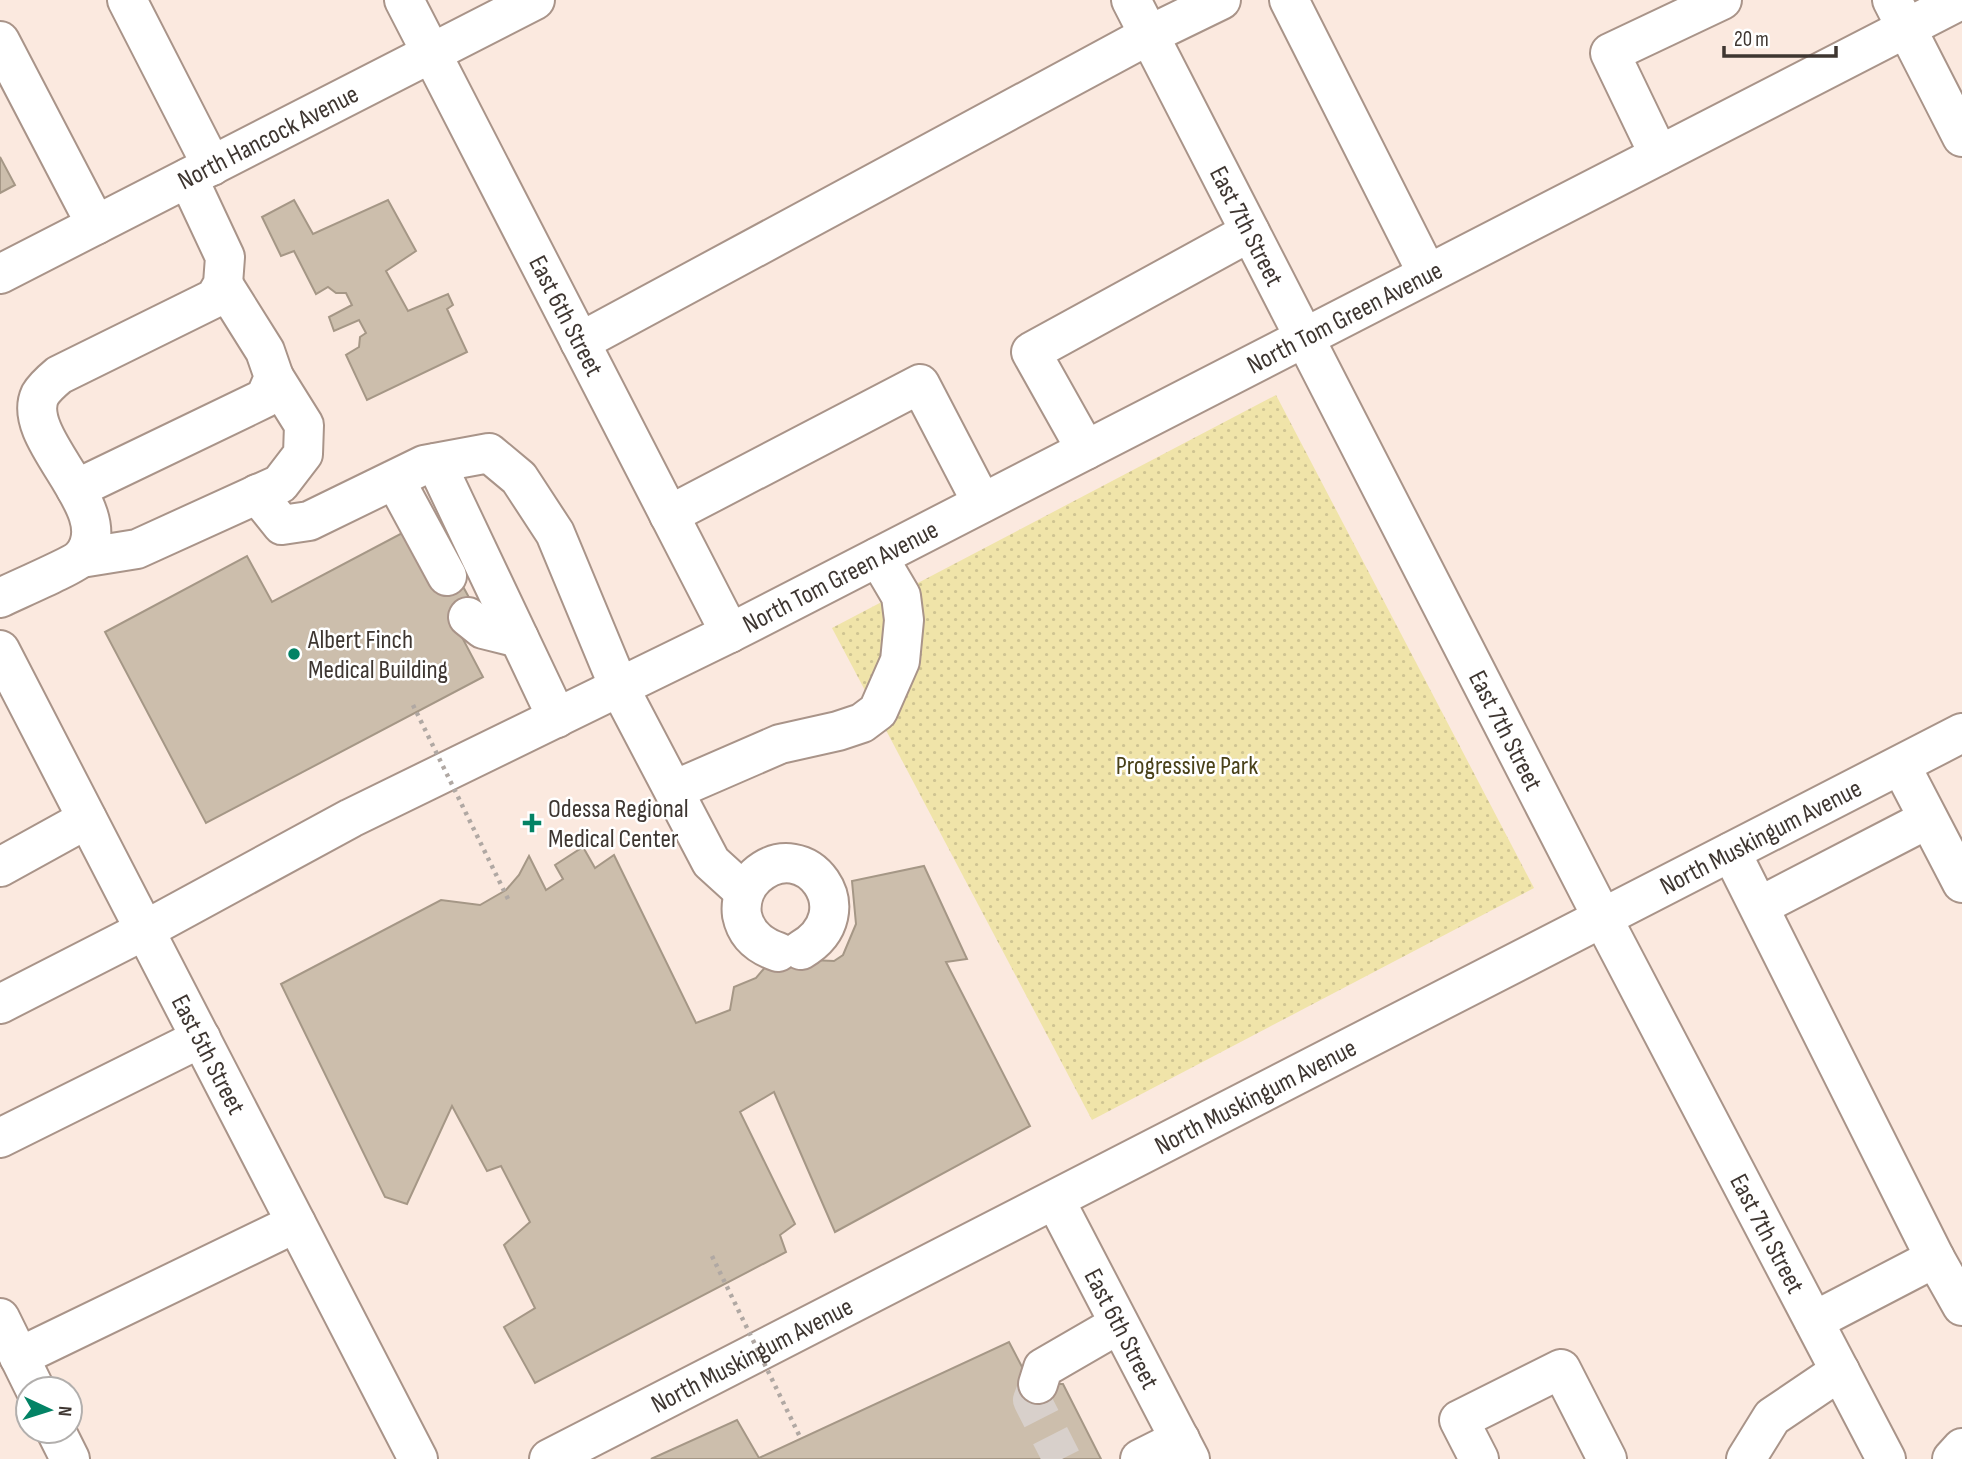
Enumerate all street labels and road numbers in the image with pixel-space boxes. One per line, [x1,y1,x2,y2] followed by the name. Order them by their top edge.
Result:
[173,79,364,197] street label: North Hancock Avenue
[1202,161,1289,292] street label: East 7th Street
[521,251,609,382] street label: East 6th Street
[1242,255,1448,381] street label: North Tom Green Avenue
[738,515,944,641] street label: North Tom Green Avenue
[1461,666,1548,796] street label: East 7th Street
[1655,773,1867,902] street label: North Muskingum Avenue
[164,990,251,1120] street label: East 5th Street
[1150,1033,1362,1162] street label: North Muskingum Avenue
[1722,1169,1810,1299] street label: East 7th Street
[1077,1264,1165,1395] street label: East 6th Street
[647,1292,858,1421] street label: North Muskingum Avenue

